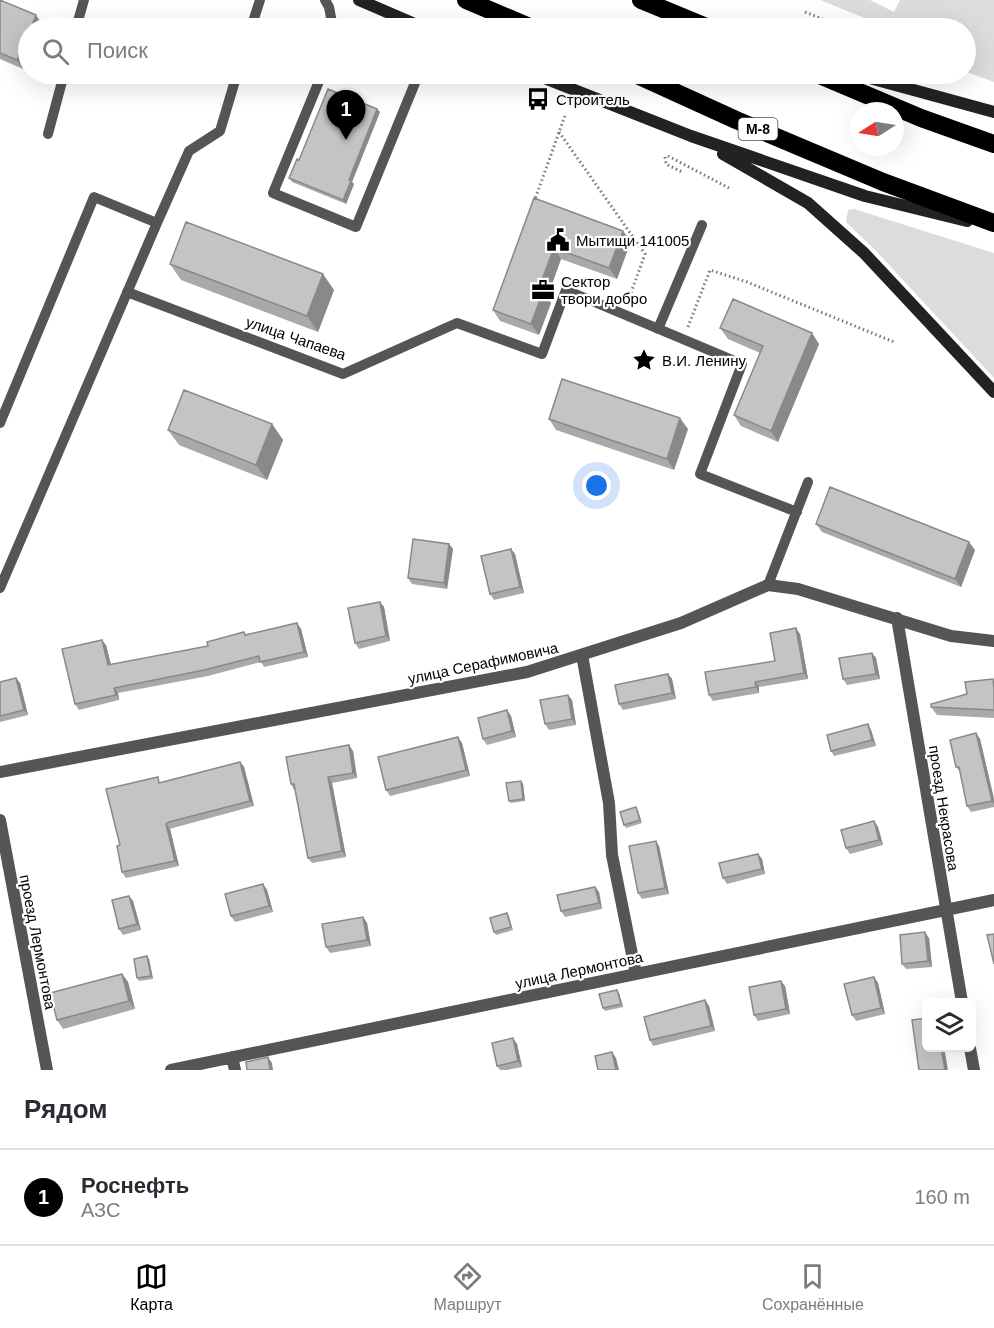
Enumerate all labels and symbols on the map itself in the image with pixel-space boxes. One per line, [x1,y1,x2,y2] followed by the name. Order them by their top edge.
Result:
[525,86,551,112] bus stop icon: Строитель
[326,90,366,140] pin: 1
[556,91,630,108] place label: Строитель
[850,102,904,156] north arrow
[738,118,777,140] road number: М-8
[545,227,571,253] public building icon: Мытищи 141005
[576,232,689,249] place label: Мытищи 141005
[561,273,647,307] place label: Сектор твори добро
[530,277,556,303] office icon: Сектор твори добро
[244,313,349,363] street label: улица Чапаева
[631,347,657,373] place icon: В.И. Ленину
[662,352,746,369] place label: В.И. Ленину
[582,471,611,500] your location
[406,639,560,687] street label: улица Серафимовича
[926,744,962,873] street label: проезд Некрасова
[17,873,60,1011] street label: проезд Лермонтова
[514,948,645,992] street label: улица Лермонтова

